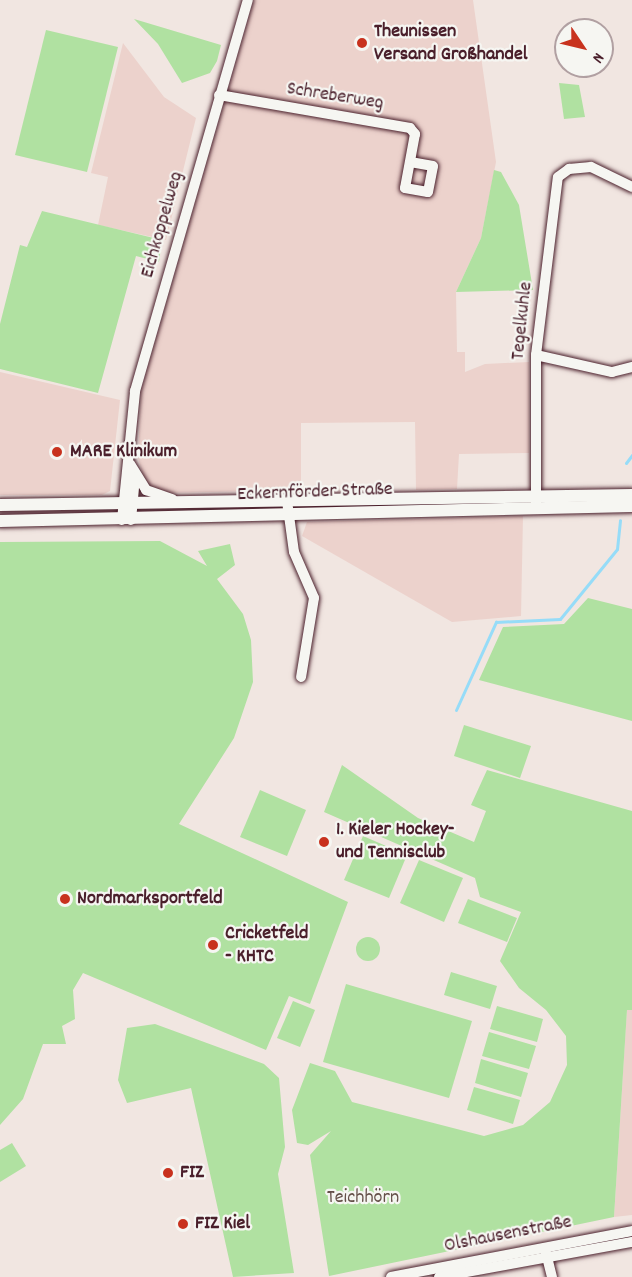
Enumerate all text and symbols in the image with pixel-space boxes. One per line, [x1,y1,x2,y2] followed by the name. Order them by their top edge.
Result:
[554,18,614,78] north arrow
[374,20,527,67] place label: Theunissen Versand Großhandel
[355,36,369,50] marker: Theunissen Versand Großhandel
[586,48,609,67] text: N
[285,78,385,116] street label: Schreberweg
[136,169,190,281] street label: Eichkoppelweg
[507,281,539,361] street label: Tegelkuhle
[70,440,177,464] place label: MARE Klinikum
[48,443,66,461] marker: MARE Klinikum
[237,478,393,508] street label: Eckernförder Straße
[336,819,455,866] place label: 1. Kieler Hockey- und Tennisclub
[317,835,331,849] marker: 1. Kieler Hockey- und Tennisclub
[77,887,223,911] place label: Nordmarksportfeld
[58,892,72,906] marker: Nordmarksportfeld
[225,922,308,969] place label: Cricketfeld - KHTC
[206,938,220,952] marker: Cricketfeld - KHTC
[180,1161,204,1185] place label: FIZ
[161,1166,175,1180] marker: FIZ
[327,1186,399,1210] park label: Teichhörn
[442,1211,574,1259] street label: Olshausenstraße
[195,1212,250,1236] place label: FIZ Kiel
[176,1217,190,1231] marker: FIZ Kiel

